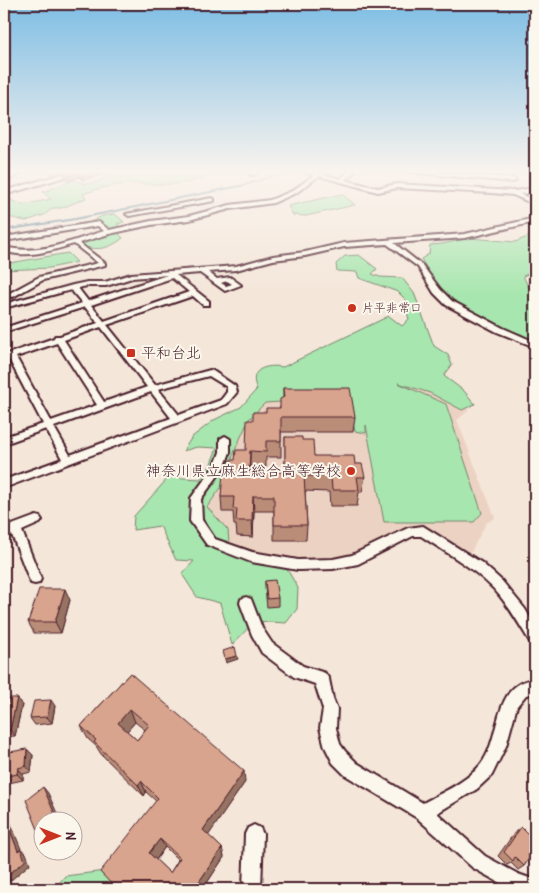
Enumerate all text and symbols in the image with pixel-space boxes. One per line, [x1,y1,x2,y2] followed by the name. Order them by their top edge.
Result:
[362,299,422,316] place label: 片平非常口
[346,302,358,314] marker: 片平非常口
[141,342,201,363] place label: 平和台北
[125,347,137,359] marker: 平和台北
[146,460,341,481] place label: 神奈川県立麻生総合高等学校
[345,465,357,477] marker: 神奈川県立麻生総合高等学校
[32,810,82,860] north arrow
[62,832,81,840] text: N

